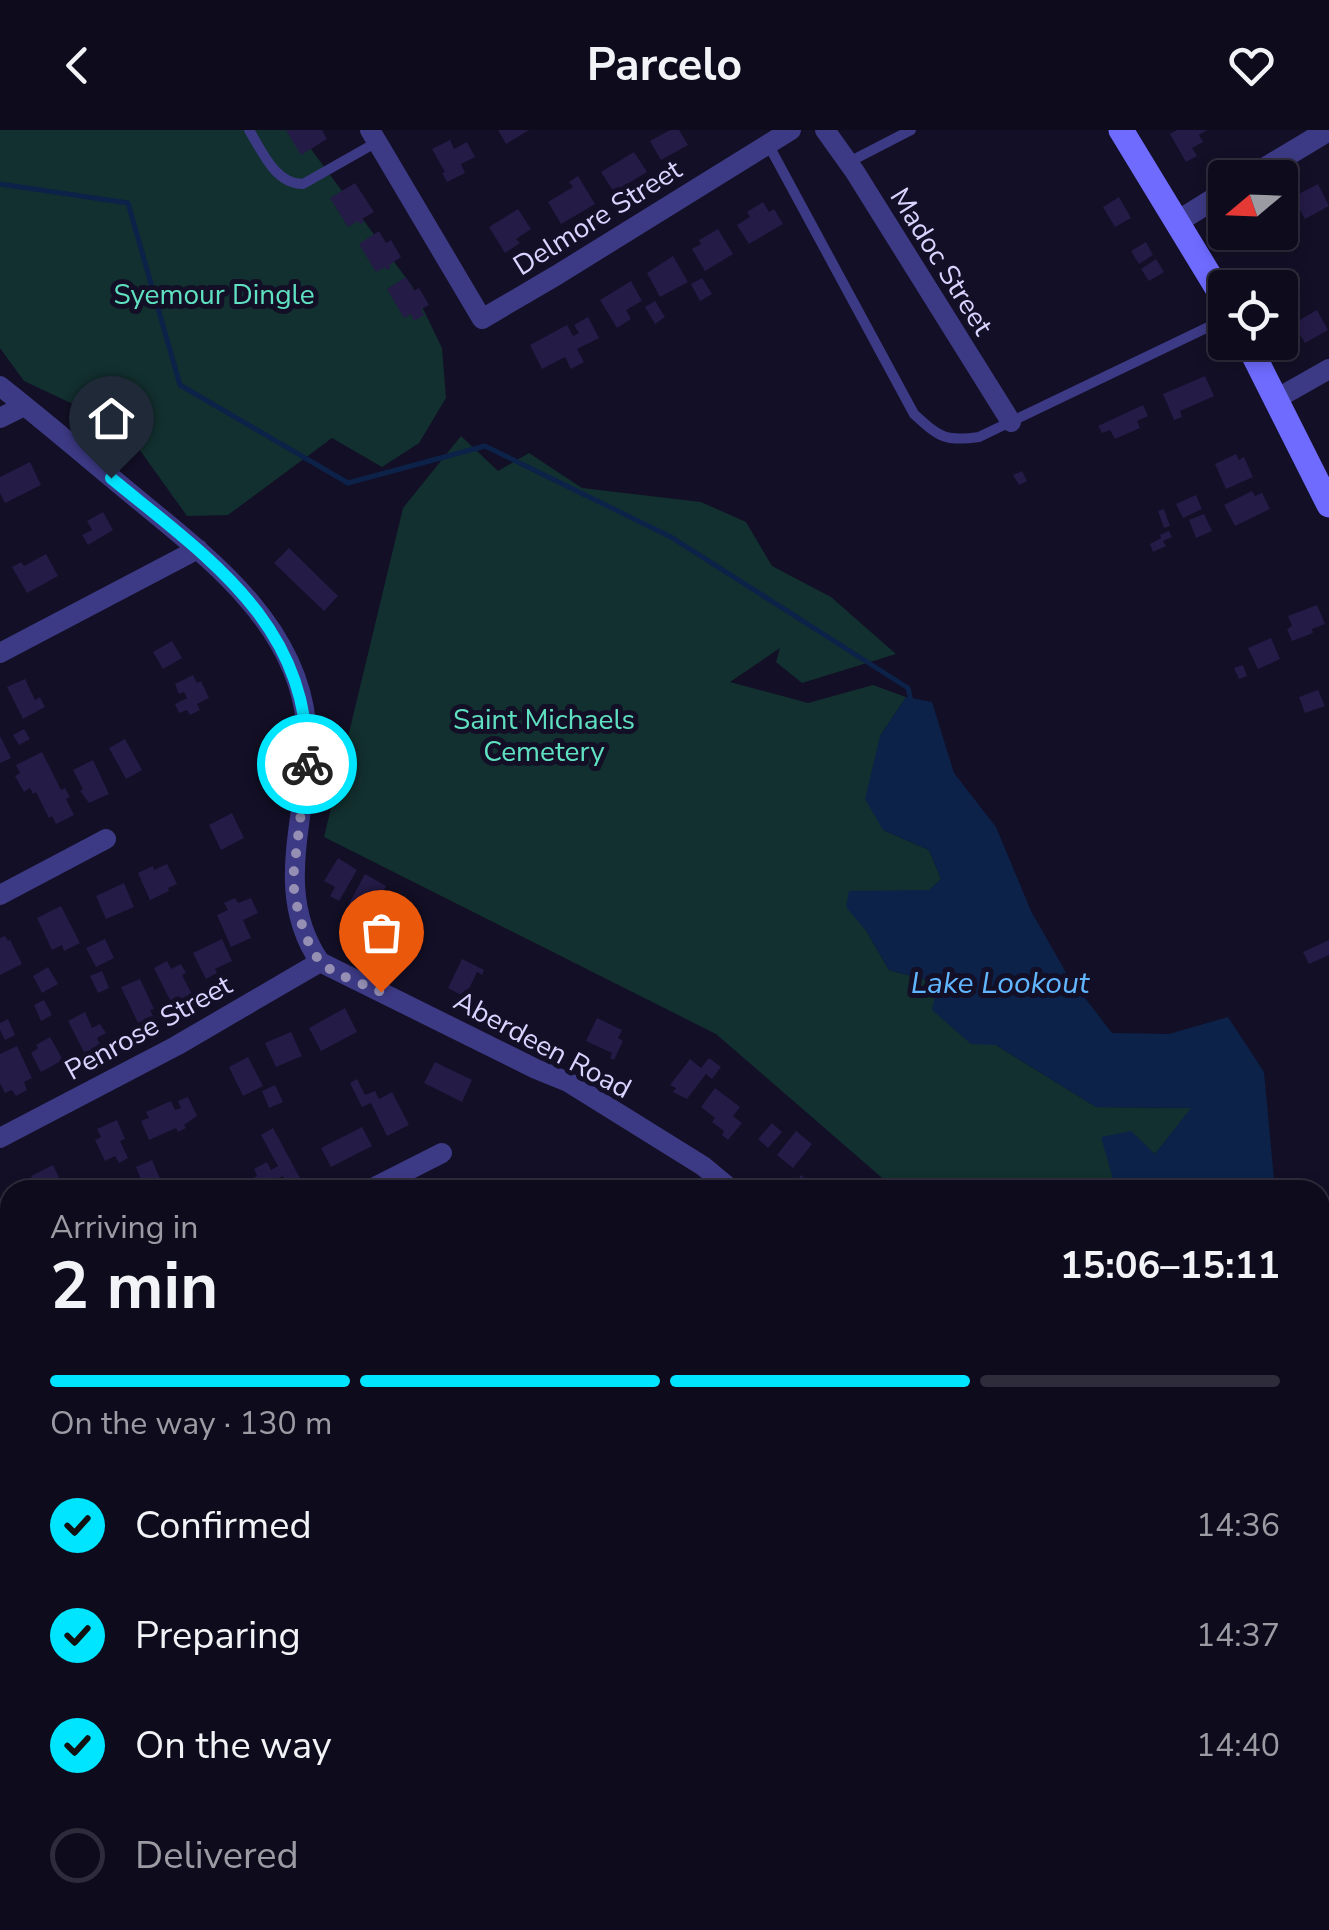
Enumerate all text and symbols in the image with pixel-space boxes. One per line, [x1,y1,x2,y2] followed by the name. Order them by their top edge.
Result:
[587,35,742,96] text: Parcelo
[50,38,105,93] icon: back
[1224,38,1279,93] icon: heart
[506,151,689,285] street label: Delmore Street
[1208,160,1298,250] north arrow
[1208,160,1298,360] map controls
[881,181,1002,343] street label: Madoc Street
[1208,270,1298,360] button: locate
[113,276,315,314] park label: Syemour Dingle
[69,376,154,479] pin
[84,391,139,446] icon: home
[453,701,635,771] park label: Saint Michaels Cemetery
[257,714,357,814] courier
[280,737,335,792] icon: bike
[339,890,424,993] pin
[354,905,409,960] icon: bag
[911,963,1091,1004] water label: Lake Lookout
[58,966,239,1089] street label: Penrose Street
[447,982,638,1108] street label: Aberdeen Road
[50,1206,198,1249] text: Arriving in
[1060,1240,1280,1291] text: 15:06–15:11
[50,1242,218,1331] text: 2 min
[50,1402,332,1445] text: On the way · 130 m
[50,1498,105,1553] icon: check
[135,1500,312,1551] text: Confirmed
[1196,1504,1280,1547] text: 14:36
[50,1608,105,1663] icon: check
[135,1610,301,1661] text: Preparing
[1196,1614,1280,1657] text: 14:37
[50,1718,105,1773] icon: check
[135,1720,331,1771] text: On the way
[1196,1724,1280,1767] text: 14:40
[135,1830,299,1881] text: Delivered

